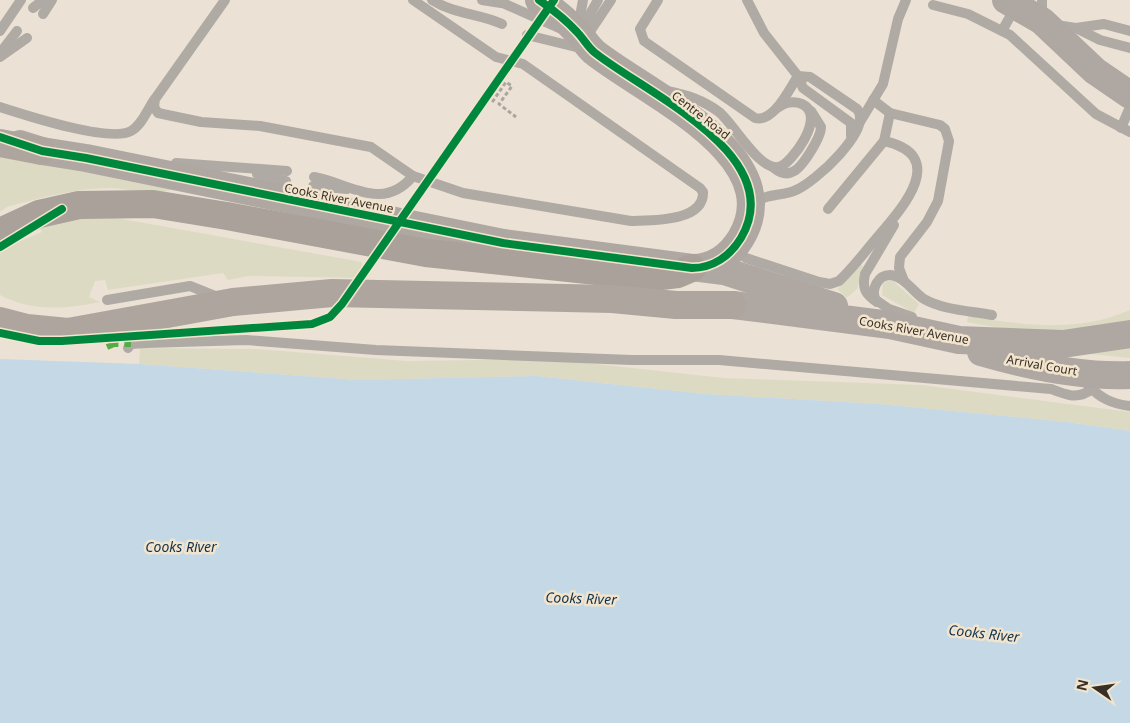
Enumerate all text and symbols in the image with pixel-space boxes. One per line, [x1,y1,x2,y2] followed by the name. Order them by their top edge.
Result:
[668,87,734,143] street label: Centre Road
[283,179,395,217] street label: Cooks River Avenue
[858,312,970,348] street label: Cooks River Avenue
[1005,350,1079,380] street label: Arrival Court
[145,537,217,556] water label: Cooks River
[545,587,617,609] water label: Cooks River
[948,620,1021,646] water label: Cooks River
[1070,663,1120,713] north arrow
[1071,677,1092,693] text: N

